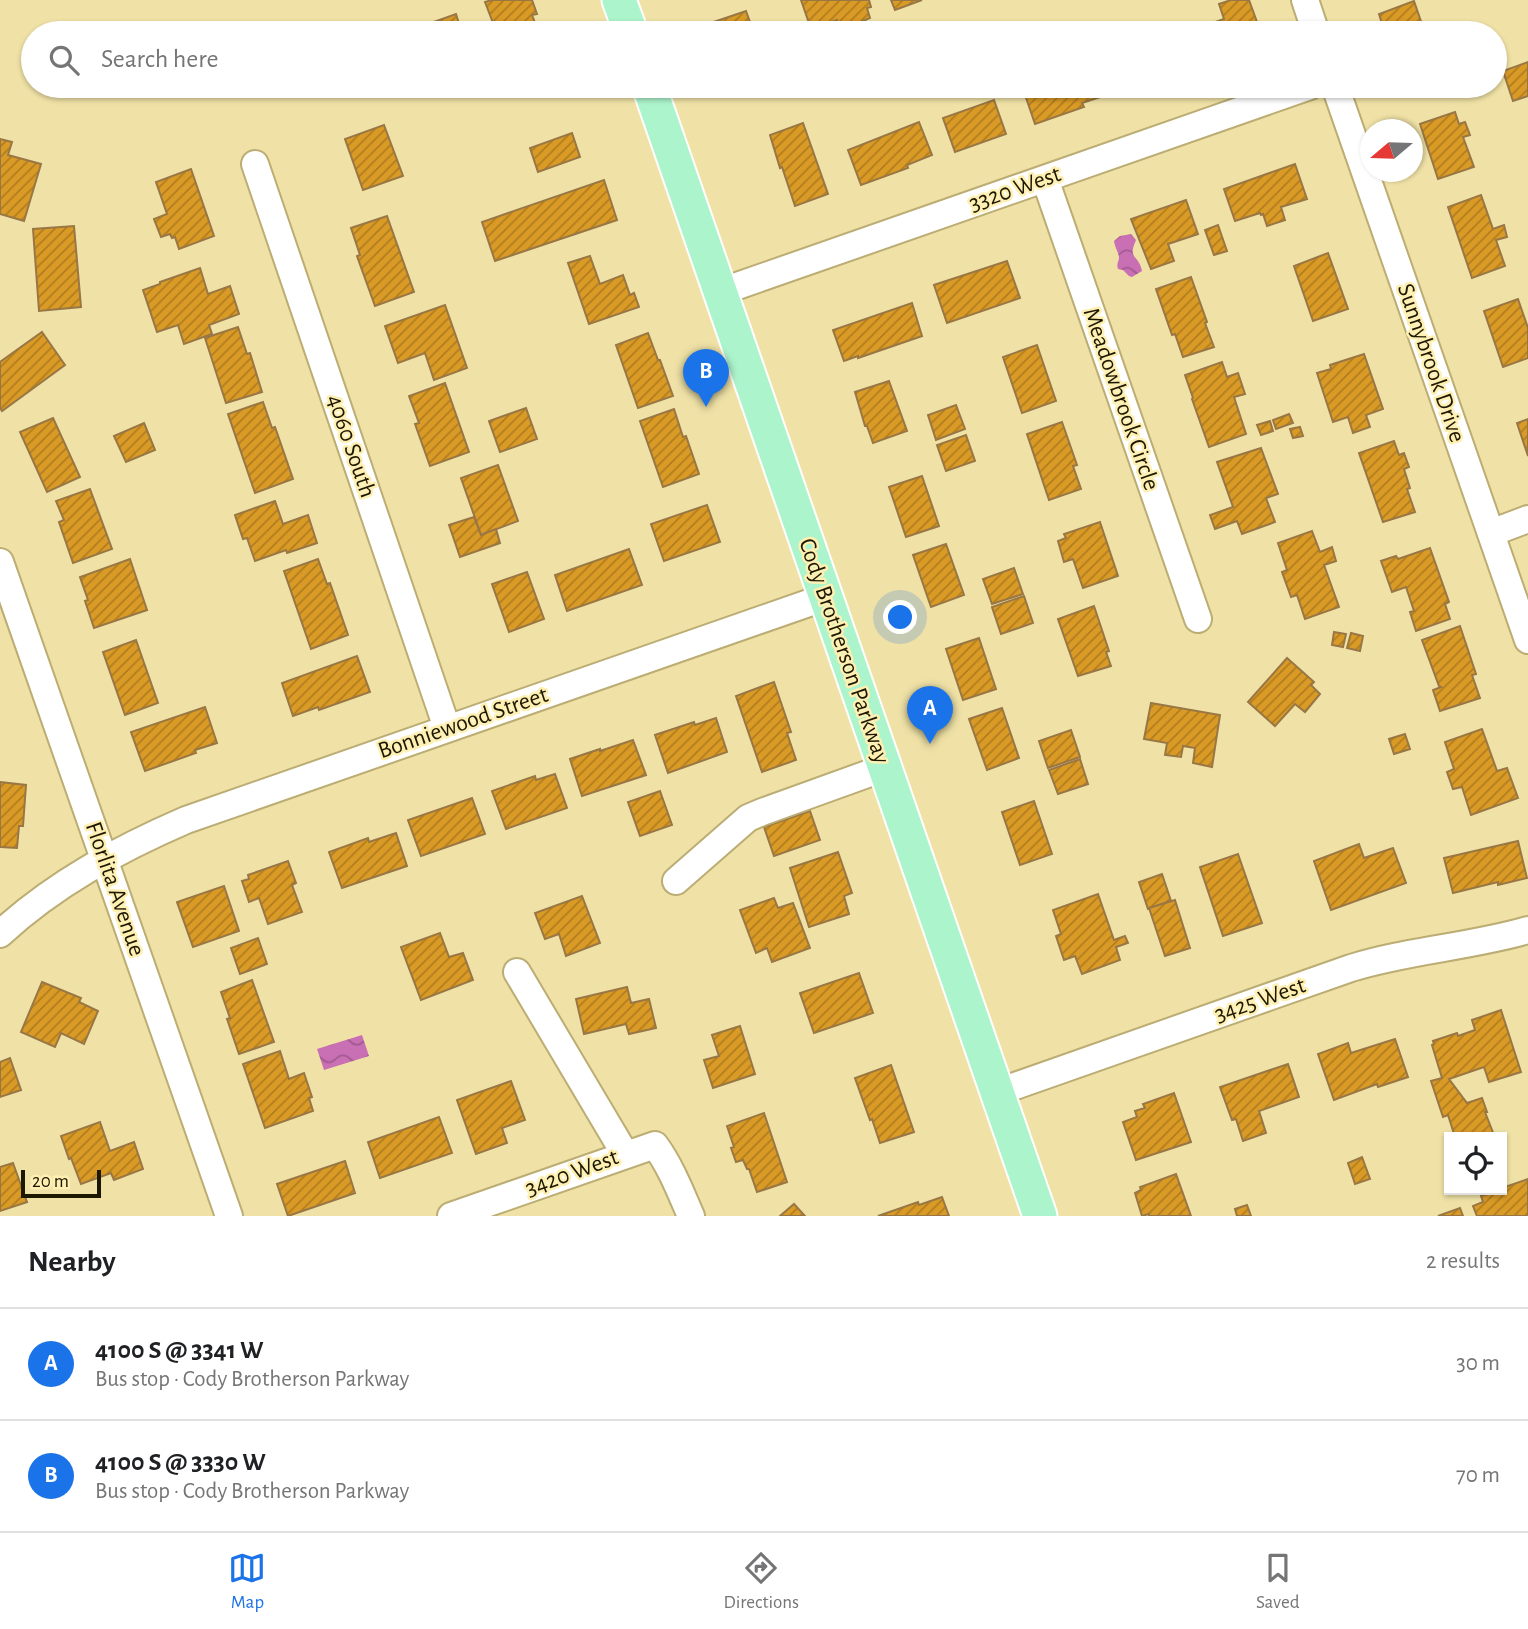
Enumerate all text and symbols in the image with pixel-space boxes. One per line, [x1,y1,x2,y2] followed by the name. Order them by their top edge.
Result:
[21,21,1507,98] search box
[45,41,83,79] icon: search
[101,46,219,72] text: Search here
[1360,119,1423,182] north arrow
[966,162,1064,216] street label: 3320 West
[1393,281,1469,445] street label: Sunnybrook Drive
[1079,305,1163,493] street label: Meadowbrook Circle
[683,349,729,407] pin: B
[322,391,380,501] street label: 4060 South
[794,535,894,767] street label: Cody Brotherson Parkway
[883,600,917,634] your location
[375,683,551,763] street label: Bonniewood Street
[907,686,953,744] pin: A
[81,819,149,959] street label: Florlita Avenue
[1211,973,1309,1027] street label: 3425 West
[1444,1132,1507,1195] map controls
[1444,1132,1507,1195] button: locate
[522,1145,622,1201] street label: 3420 West
[21,1167,102,1199] scale bar
[32,1172,69,1191] text: 20 m
[28,1247,116,1277] text: Nearby
[1426,1250,1500,1273] text: 2 results
[95,1337,263,1363] text: 4100 S @ 3341 W
[44,1352,58,1375] text: A
[1456,1352,1500,1375] text: 30 m
[95,1368,409,1391] text: Bus stop · Cody Brotherson Parkway
[95,1449,266,1475] text: 4100 S @ 3330 W
[44,1464,58,1487] text: B
[1456,1464,1500,1487] text: 70 m
[95,1480,409,1503] text: Bus stop · Cody Brotherson Parkway
[228,1549,266,1614] tab: Map
[723,1549,799,1614] tab: Directions
[1256,1549,1300,1614] tab: Saved

